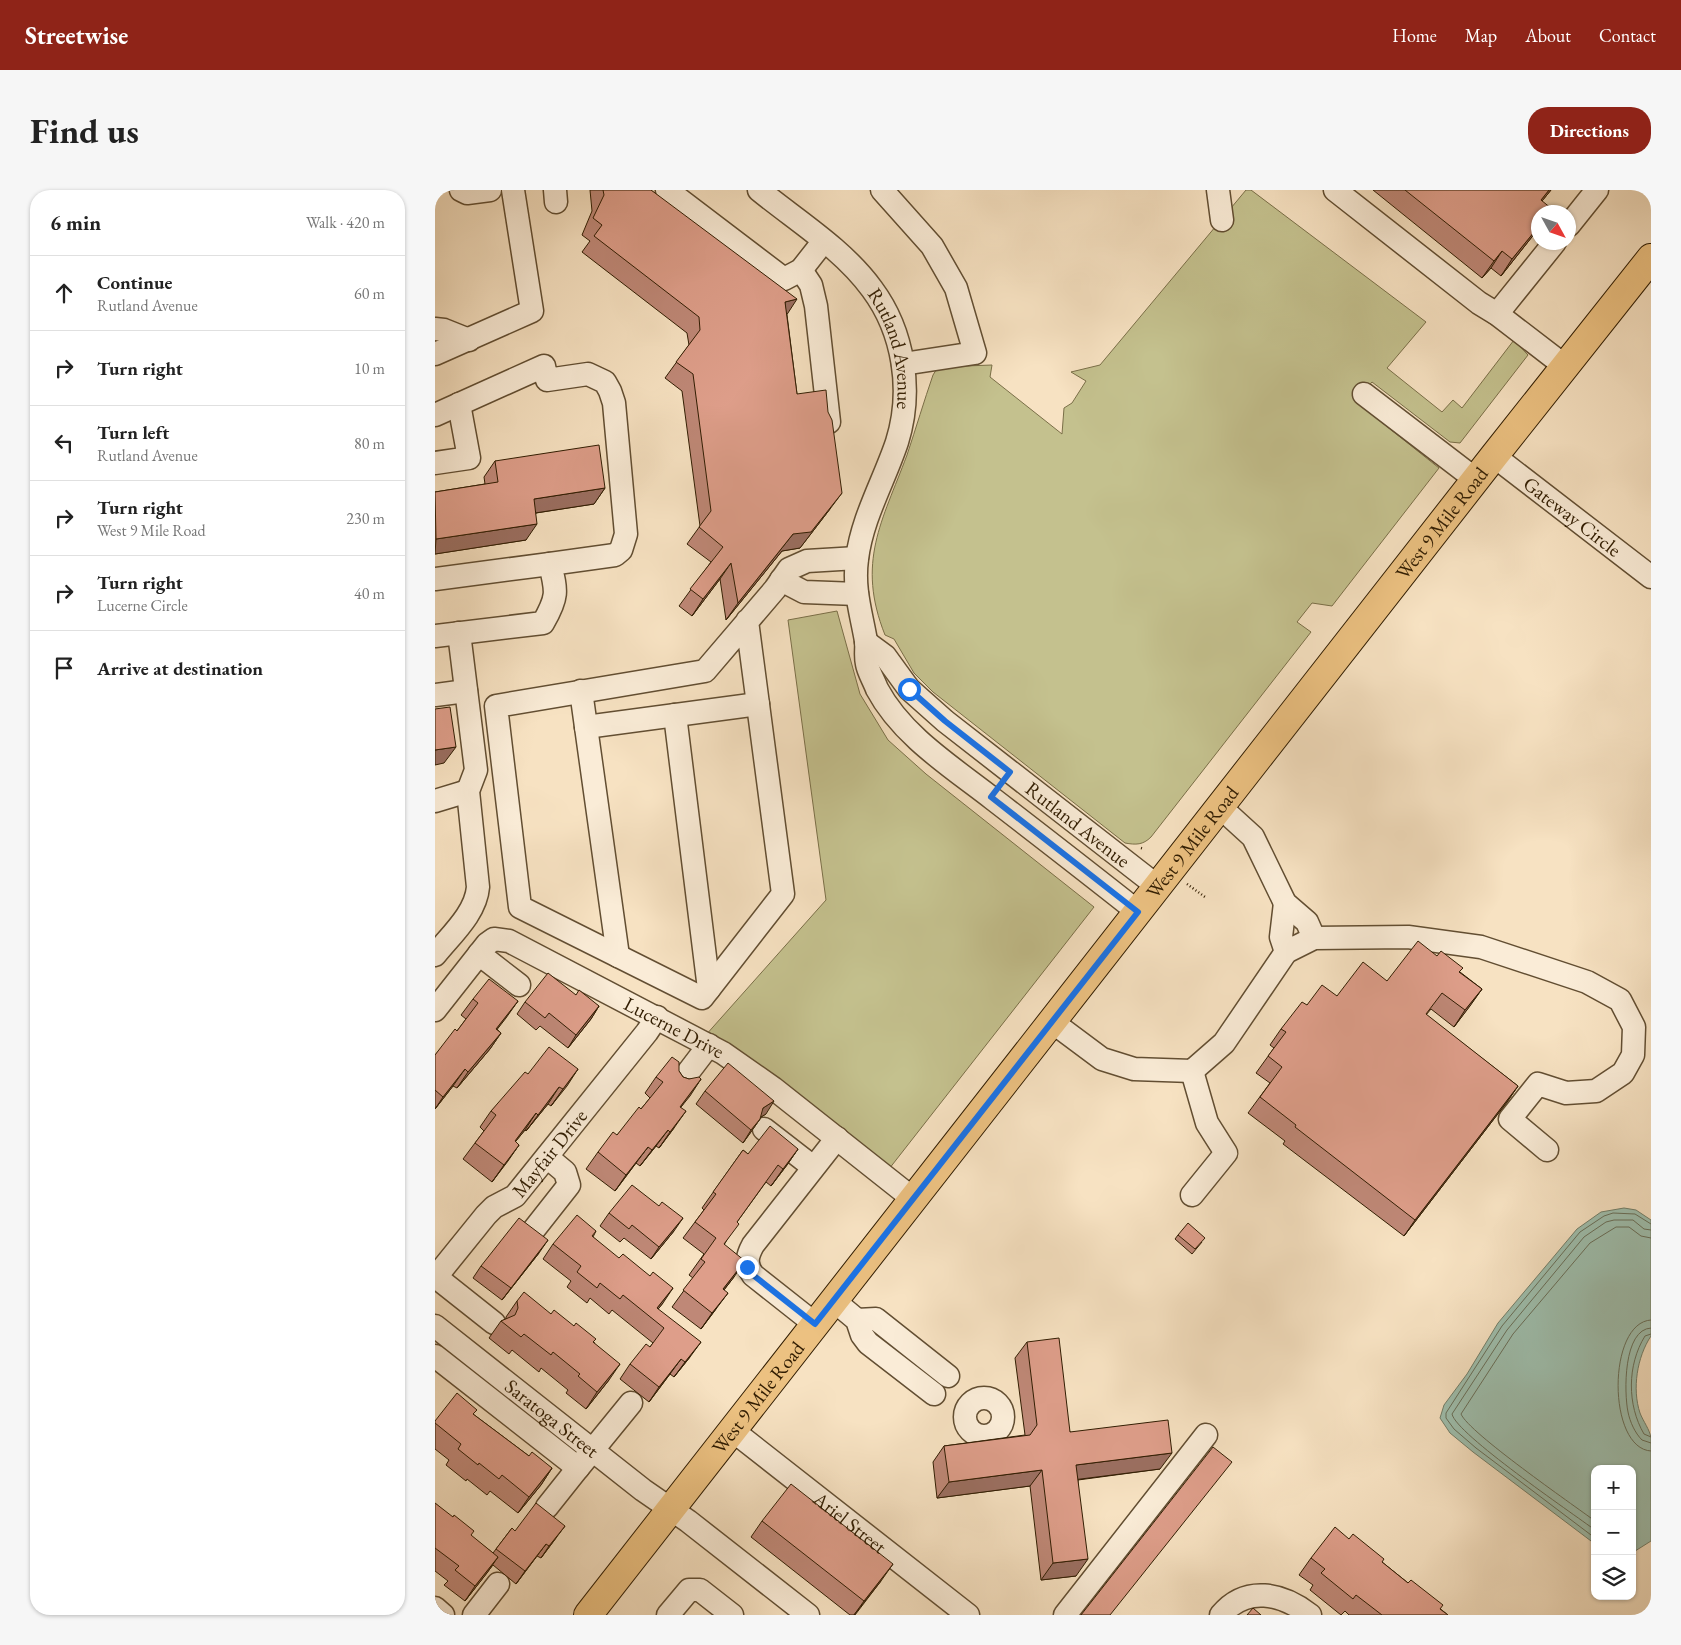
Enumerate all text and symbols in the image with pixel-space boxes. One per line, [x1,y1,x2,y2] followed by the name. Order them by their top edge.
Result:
[25,20,128,51] text: Streetwise
[1392,24,1437,47] text: Home
[1465,24,1497,47] text: Map
[1525,24,1571,47] text: About
[1599,24,1656,47] text: Contact
[1528,107,1651,154] button: Directions
[30,108,139,153] text: Find us
[1531,205,1576,250] north arrow
[50,209,101,236] text: 6 min
[306,212,385,233] text: Walk · 420 m
[97,270,172,295] text: Continue
[50,279,78,307] icon: ahead
[354,283,385,304] text: 60 m
[862,283,918,411] street label: Rutland Avenue
[97,295,198,316] text: Rutland Avenue
[50,354,78,382] icon: right
[97,356,183,381] text: Turn right
[354,358,385,379] text: 10 m
[97,420,169,445] text: Turn left
[50,429,78,457] icon: left
[354,433,385,454] text: 80 m
[97,445,198,466] text: Rutland Avenue
[1389,461,1494,585] street label: West 9 Mile Road
[1518,470,1627,563] street label: Gateway Circle
[97,495,183,520] text: Turn right
[50,504,78,532] icon: right
[346,508,385,529] text: 230 m
[97,520,206,541] text: West 9 Mile Road
[97,570,183,595] text: Turn right
[50,579,78,607] icon: right
[354,583,385,604] text: 40 m
[97,595,188,616] text: Lucerne Circle
[50,654,78,682] icon: arrive
[97,656,263,681] text: Arrive at destination
[898,678,921,701] route start
[1020,775,1136,874] street label: Rutland Avenue
[1140,780,1245,904] street label: West 9 Mile Road
[619,990,729,1064] street label: Lucerne Drive
[506,1103,593,1203] street label: Mayfair Drive
[736,1256,759,1279] route end
[706,1335,811,1459] street label: West 9 Mile Road
[500,1373,605,1464] street label: Saratoga Street
[1591,1465,1636,1600] map controls
[1591,1465,1636,1510] button: +
[807,1485,892,1560] street label: Ariel Street
[1591,1510,1636,1555] button: −
[1591,1555,1636,1600] button: layers

